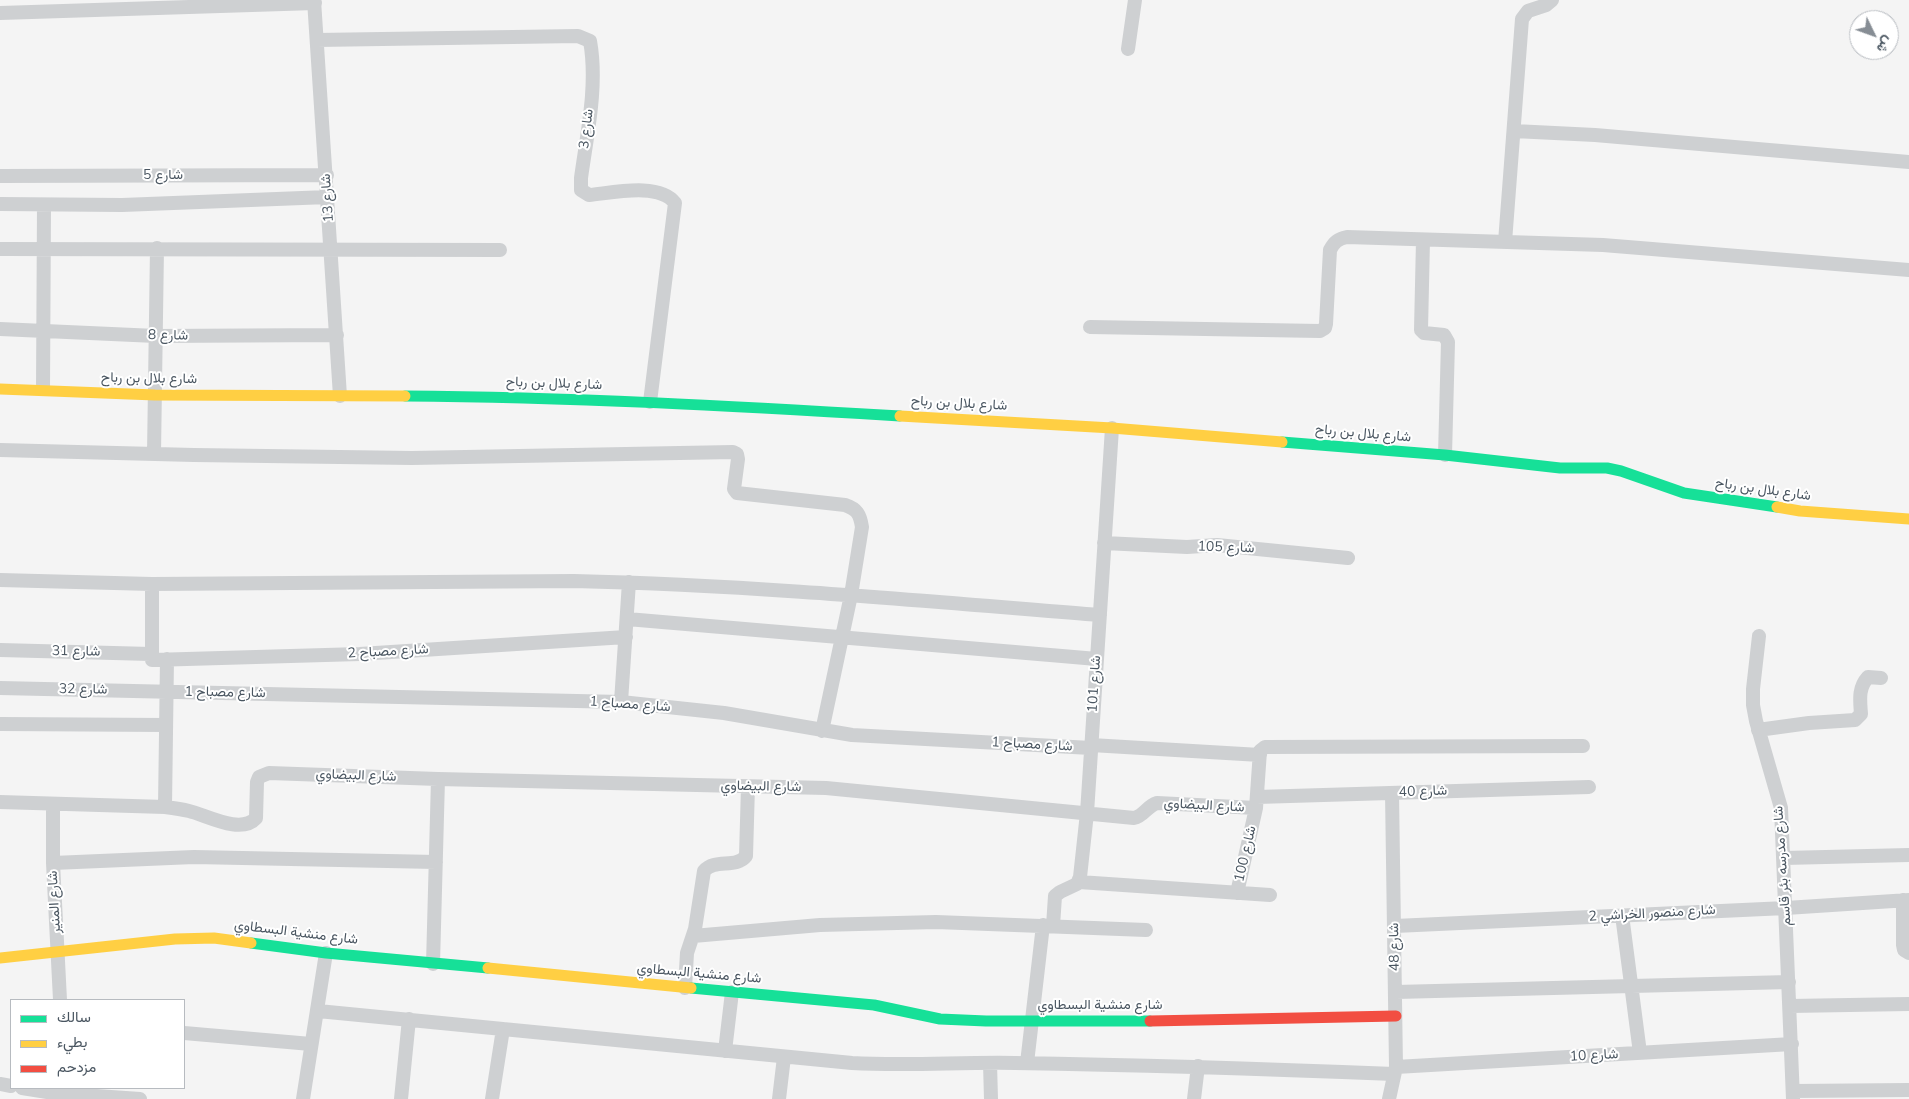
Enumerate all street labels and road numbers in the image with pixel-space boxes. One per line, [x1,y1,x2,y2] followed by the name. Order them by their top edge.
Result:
[576,108,598,150] street label: شارع 3
[143,168,183,184] street label: شارع 5
[318,173,338,223] street label: شارع 13
[148,327,188,345] street label: شارع 8
[101,370,197,388] street label: شارع بلال بن رباح
[506,374,602,394] street label: شارع بلال بن رباح
[910,393,1008,415] street label: شارع بلال بن رباح
[1314,421,1412,447] street label: شارع بلال بن رباح
[1714,475,1812,505] street label: شارع بلال بن رباح
[1197,539,1255,557] street label: شارع 105
[347,641,429,663] street label: شارع مصباح 2
[52,643,100,661] street label: شارع 31
[1085,655,1105,713] street label: شارع 101
[59,681,107,699] street label: شارع 32
[184,684,266,702] street label: شارع مصباح 1
[589,694,671,716] street label: شارع مصباح 1
[991,734,1073,756] street label: شارع مصباح 1
[315,766,397,786] street label: شارع البيضاوي
[720,778,802,796] street label: شارع البيضاوي
[1398,783,1448,801] street label: شارع 40
[1163,795,1245,817] street label: شارع البيضاوي
[1770,805,1796,927] street label: شارع مدرسه بئر قاسم
[1231,824,1261,884] street label: شارع 100
[45,870,65,934] street label: شارع المنير
[1588,902,1716,926] street label: شارع منصور الخراشي 2
[233,917,359,949] street label: شارع منشية البسطاوي
[1386,923,1404,971] street label: شارع 48
[636,960,762,988] street label: شارع منشية البسطاوي
[1038,998,1162,1014] street label: شارع منشية البسطاوي
[1569,1046,1619,1066] street label: شارع 10

